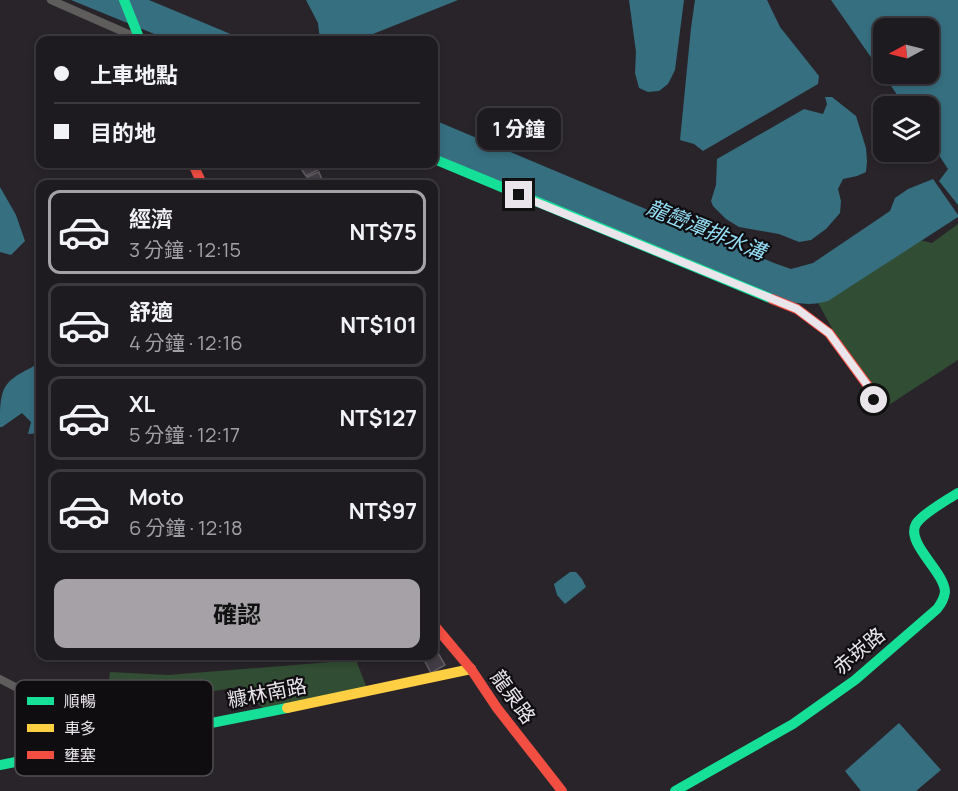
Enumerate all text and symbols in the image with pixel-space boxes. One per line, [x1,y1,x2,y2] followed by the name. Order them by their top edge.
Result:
[873,18,939,84] north arrow
[873,18,939,162] map controls
[90,60,178,90] text: 上車地點
[873,96,939,162] button: layers
[477,108,561,150] callout: 1 分鐘
[493,115,545,142] text: 1 分鐘
[90,118,156,148] text: 目的地
[505,181,532,208] route end
[643,192,773,267] water label: 龍巒潭排水溝
[129,204,173,234] text: 經濟
[57,205,111,259] icon: car
[349,217,417,247] text: NT$75
[129,236,241,263] text: 3 分鐘 · 12:15
[129,297,173,327] text: 舒適
[57,298,111,352] icon: car
[340,310,417,340] text: NT$101
[129,329,243,356] text: 4 分鐘 · 12:16
[860,386,887,413] route start
[129,389,155,419] text: XL
[57,391,111,445] icon: car
[340,403,417,433] text: NT$127
[129,421,240,448] text: 5 分鐘 · 12:17
[129,482,184,512] text: Moto
[57,484,111,538] icon: car
[349,496,417,526] text: NT$97
[129,514,243,541] text: 6 分鐘 · 12:18
[54,579,420,648] button: 確認
[827,621,890,680] street label: 赤崁路
[485,665,542,729] street label: 龍泉路
[225,672,309,713] street label: 糠林南路
[15,680,213,776] legend
[64,690,96,712] text: 順暢
[64,717,96,739] text: 車多
[64,744,96,766] text: 壅塞

